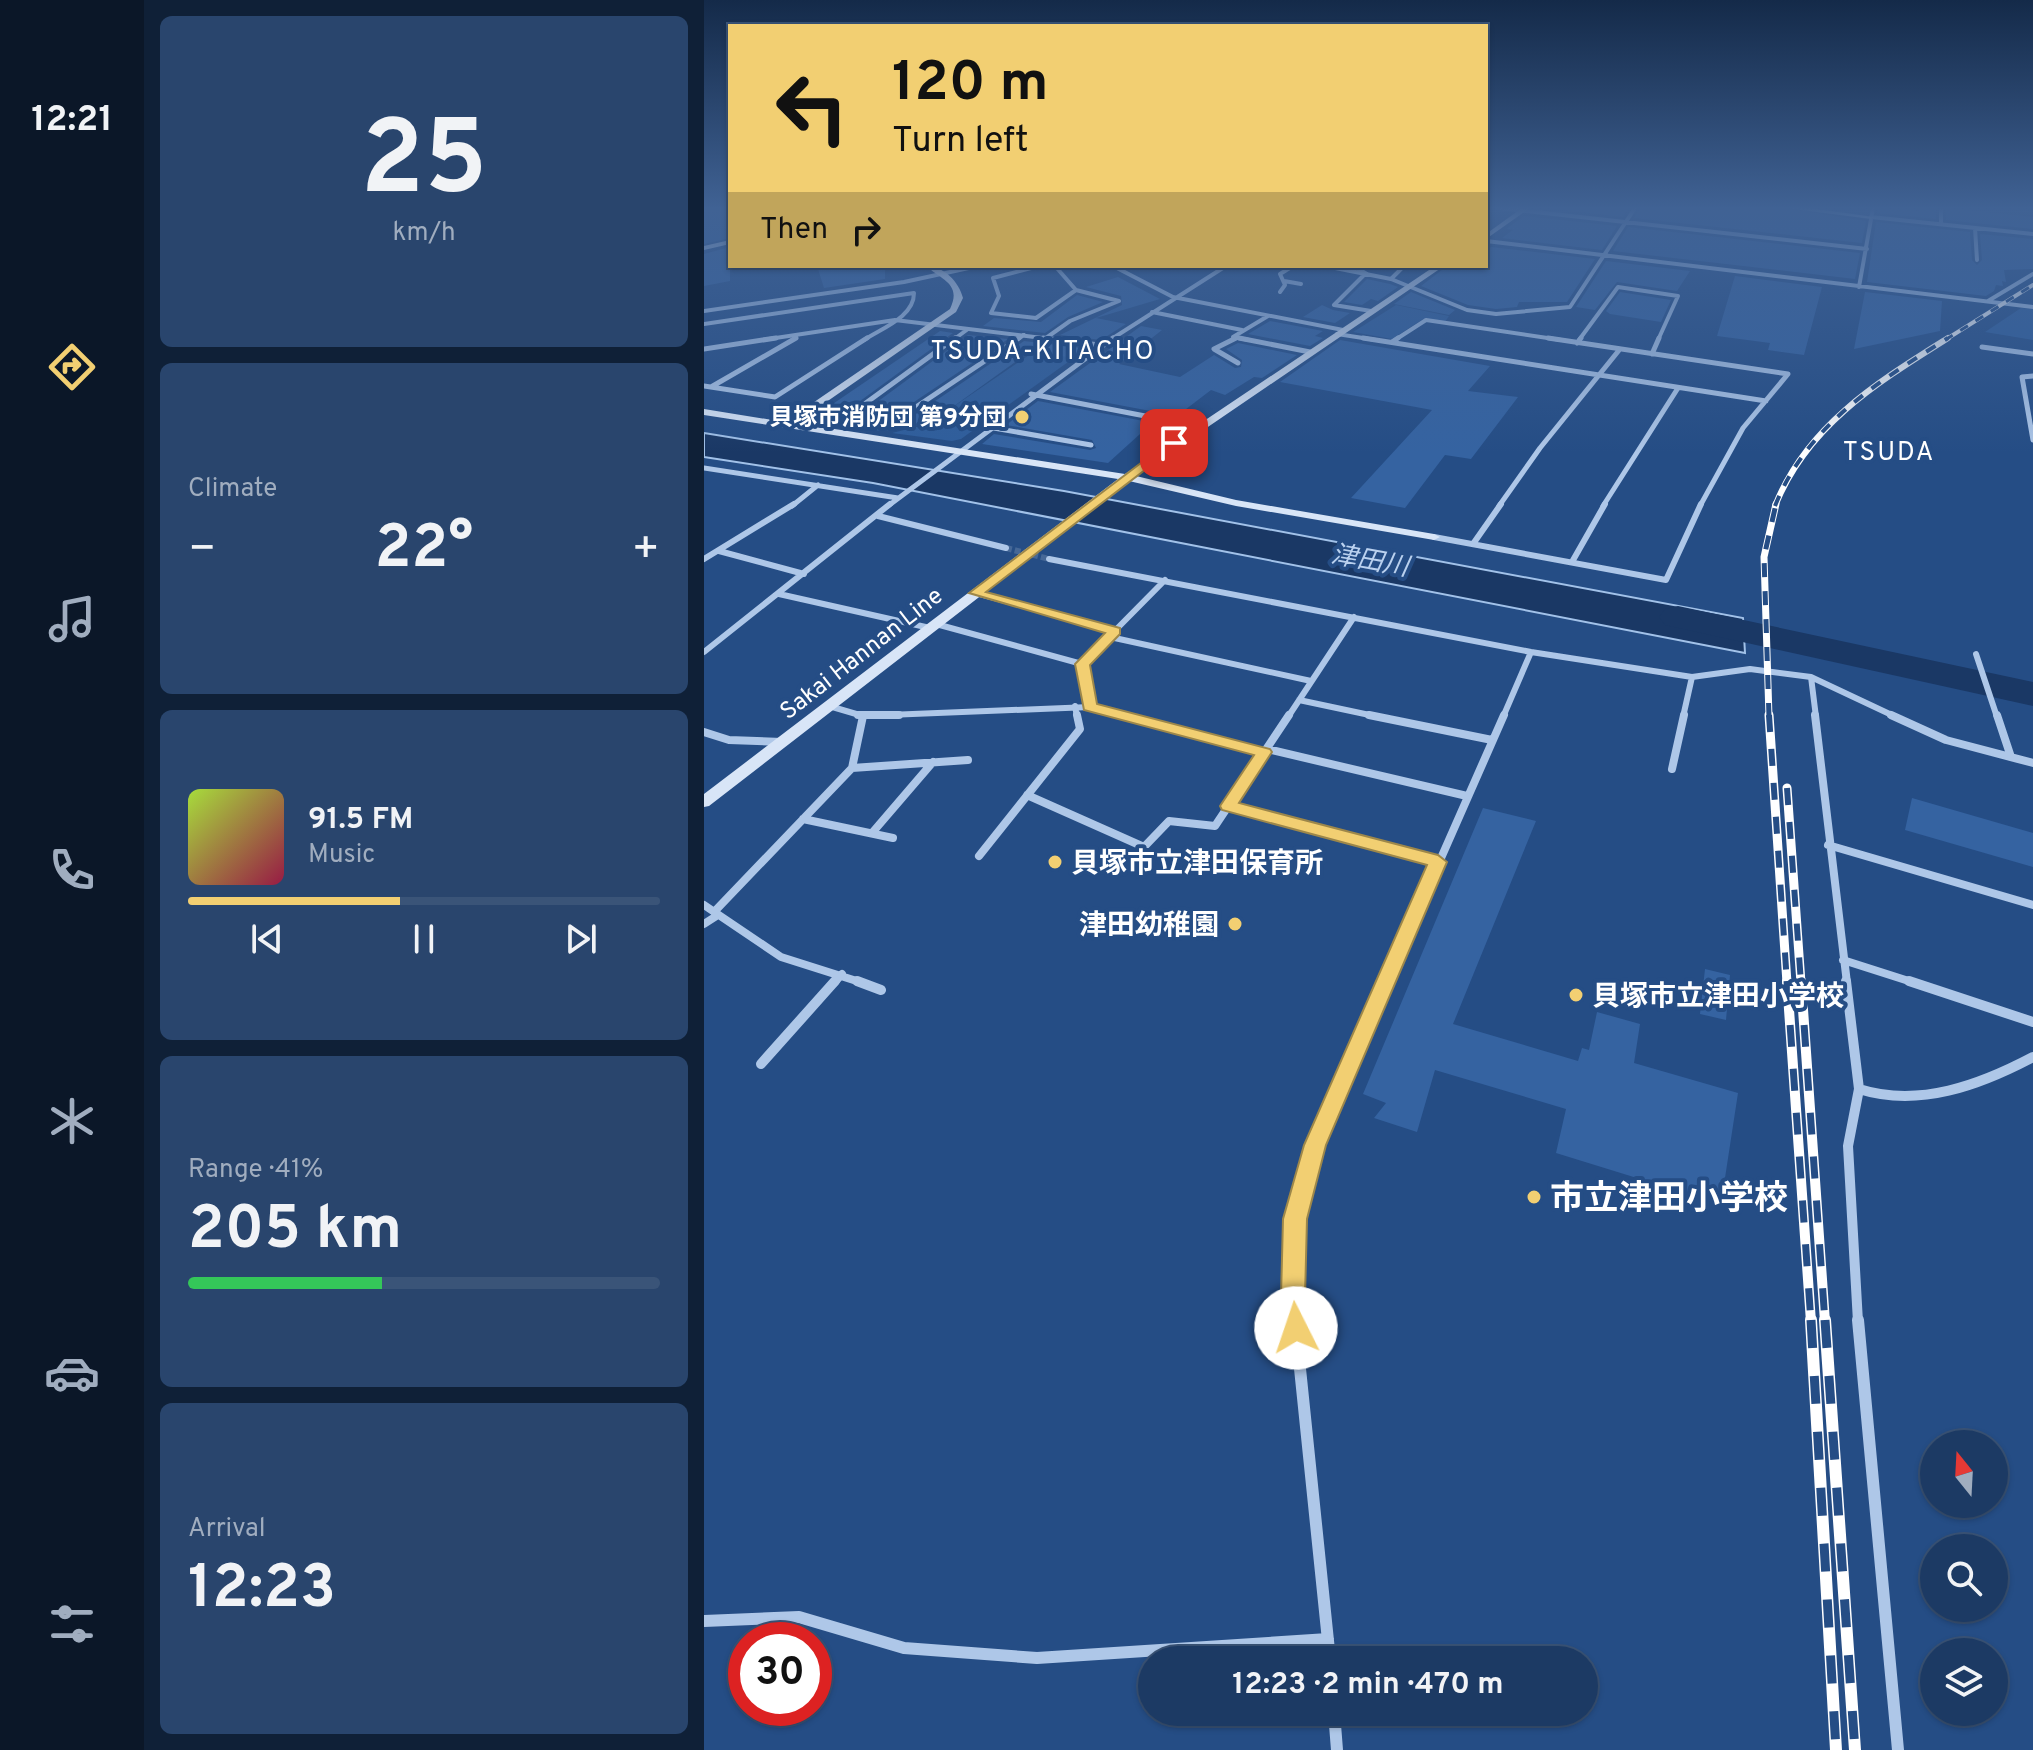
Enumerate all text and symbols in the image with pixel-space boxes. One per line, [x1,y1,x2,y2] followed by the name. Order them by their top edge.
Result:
[892,50,1049,120] text: 120 m
[760,56,864,160] icon: left
[31,98,113,144] text: 12:21
[360,99,488,231] text: 25
[892,119,1029,165] text: Turn left
[844,208,888,252] icon: right
[760,212,828,249] text: Then
[392,217,456,250] text: km/h
[931,336,1156,369] district label: TSUDA-KITACHO
[44,339,100,395] icon: directions
[769,404,1006,434] place label: 貝塚市消防団 第9分団
[1013,408,1031,426] marker: 貝塚市消防団 第9分団
[1140,409,1208,477] pin
[1152,421,1196,465] icon: arrive
[1843,437,1935,470] district label: TSUDA
[188,473,277,506] text: Climate
[375,513,473,589] text: 22°
[188,523,216,579] text: −
[632,523,660,579] text: +
[1328,539,1414,586] water label: 津田川
[775,582,950,727] street label: Sakai Hannan Line
[44,591,100,647] icon: music
[308,802,413,839] text: 91.5 FM
[308,839,375,872] text: Music
[44,842,100,898] icon: phone
[1071,847,1323,883] place label: 貝塚市立津田保育所
[1046,853,1064,871] marker: 貝塚市立津田保育所
[1079,909,1219,945] place label: 津田幼稚園
[1226,915,1244,933] marker: 津田幼稚園
[245,917,289,961] icon: previous
[402,917,446,961] icon: pause
[559,917,603,961] icon: next
[1592,980,1844,1016] place label: 貝塚市立津田小学校
[1567,986,1585,1004] marker: 貝塚市立津田小学校
[44,1093,100,1149] icon: climate
[188,1154,323,1187] text: Range · 41%
[1550,1179,1788,1222] place label: 市立津田小学校
[1525,1188,1543,1206] marker: 市立津田小学校
[188,1194,402,1270] text: 205 km
[1254,1286,1338,1370] position arrow
[44,1345,100,1401] icon: car
[1920,1430,2008,1518] north arrow
[1920,1430,2008,1726] map controls
[188,1513,266,1546] text: Arrival
[1920,1534,2008,1622] button: search
[188,1553,336,1629] text: 12:23
[44,1596,100,1652] icon: filters
[728,1622,832,1726] speed limit sign: 30
[1920,1638,2008,1726] button: layers
[1232,1667,1504,1704] text: 12:23 · 2 min · 470 m

